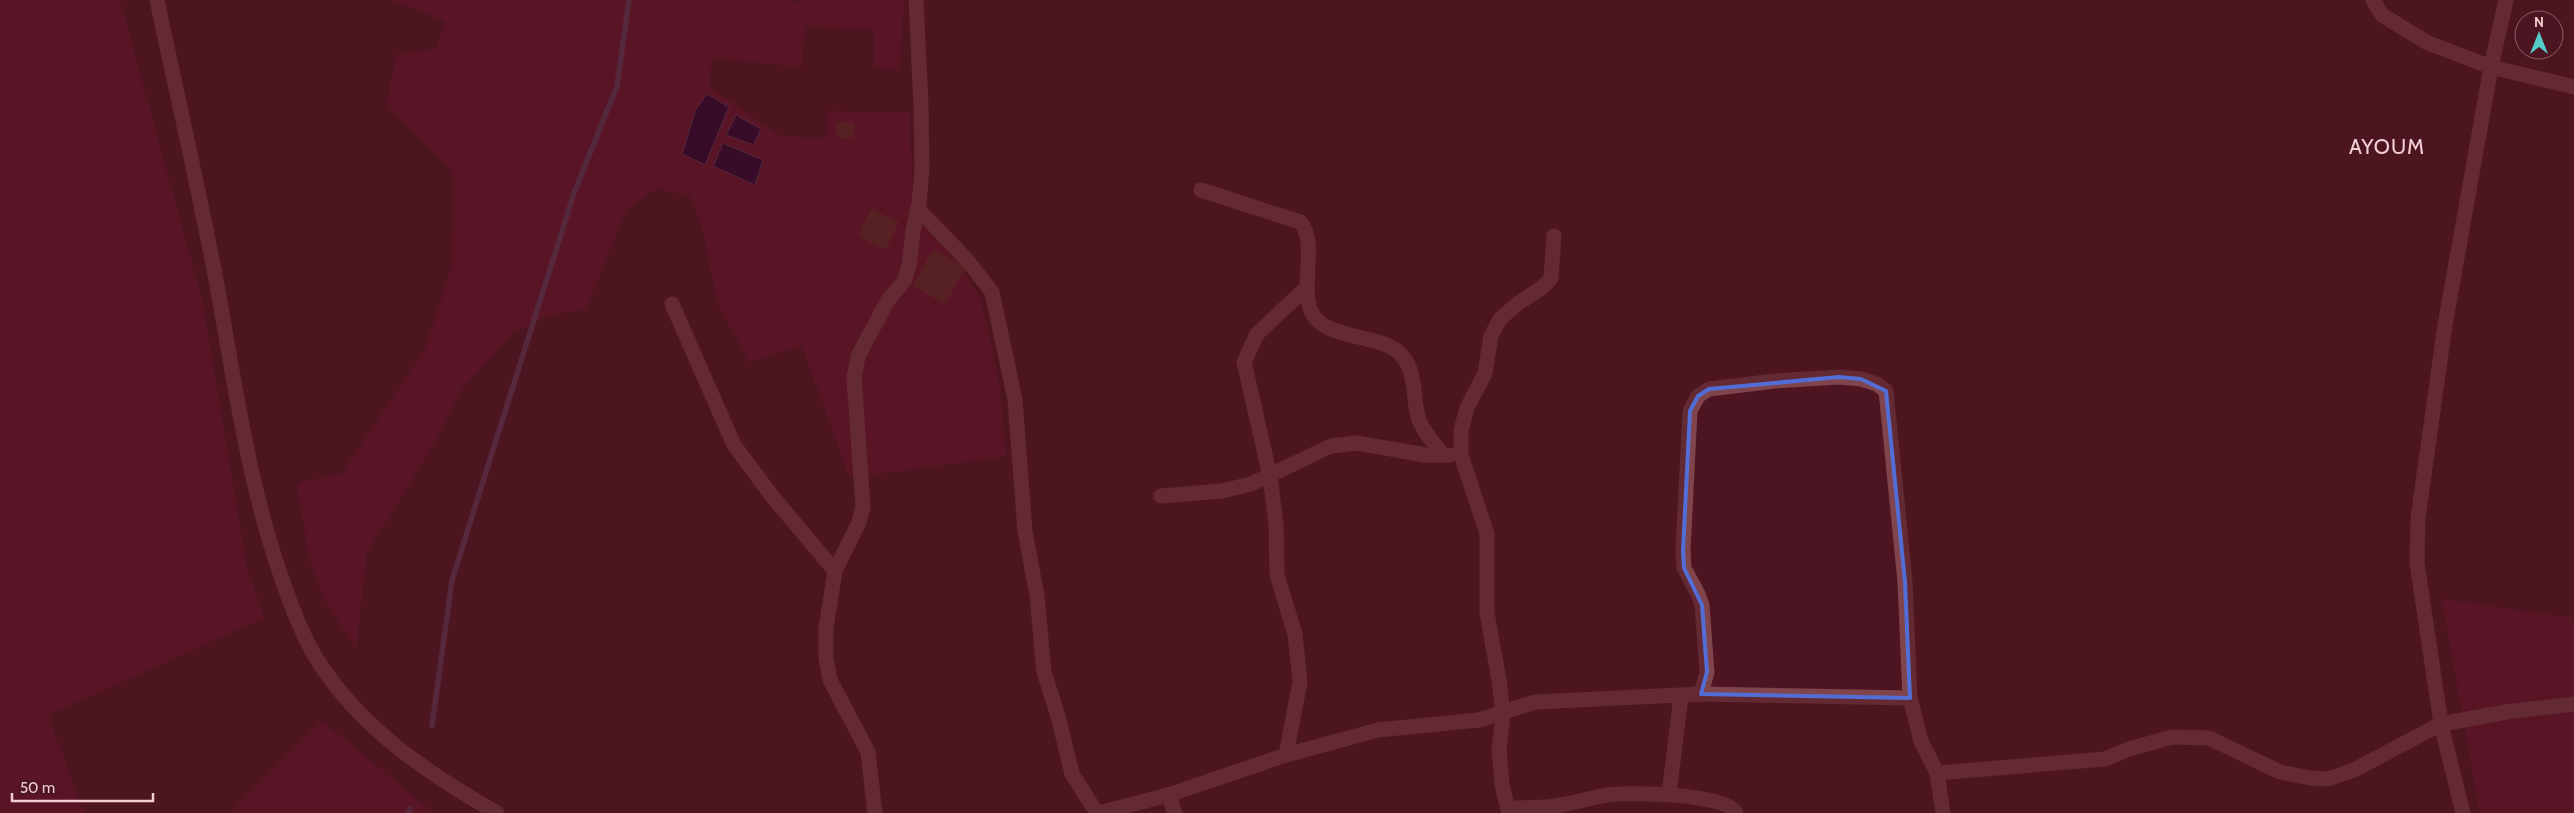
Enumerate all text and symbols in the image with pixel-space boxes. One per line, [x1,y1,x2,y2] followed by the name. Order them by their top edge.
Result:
[2514,10,2564,60] north arrow
[2534,13,2544,31] text: N
[2349,134,2425,159] district label: AYOUM
[12,770,154,802] scale bar
[20,779,55,797] text: 50 m

